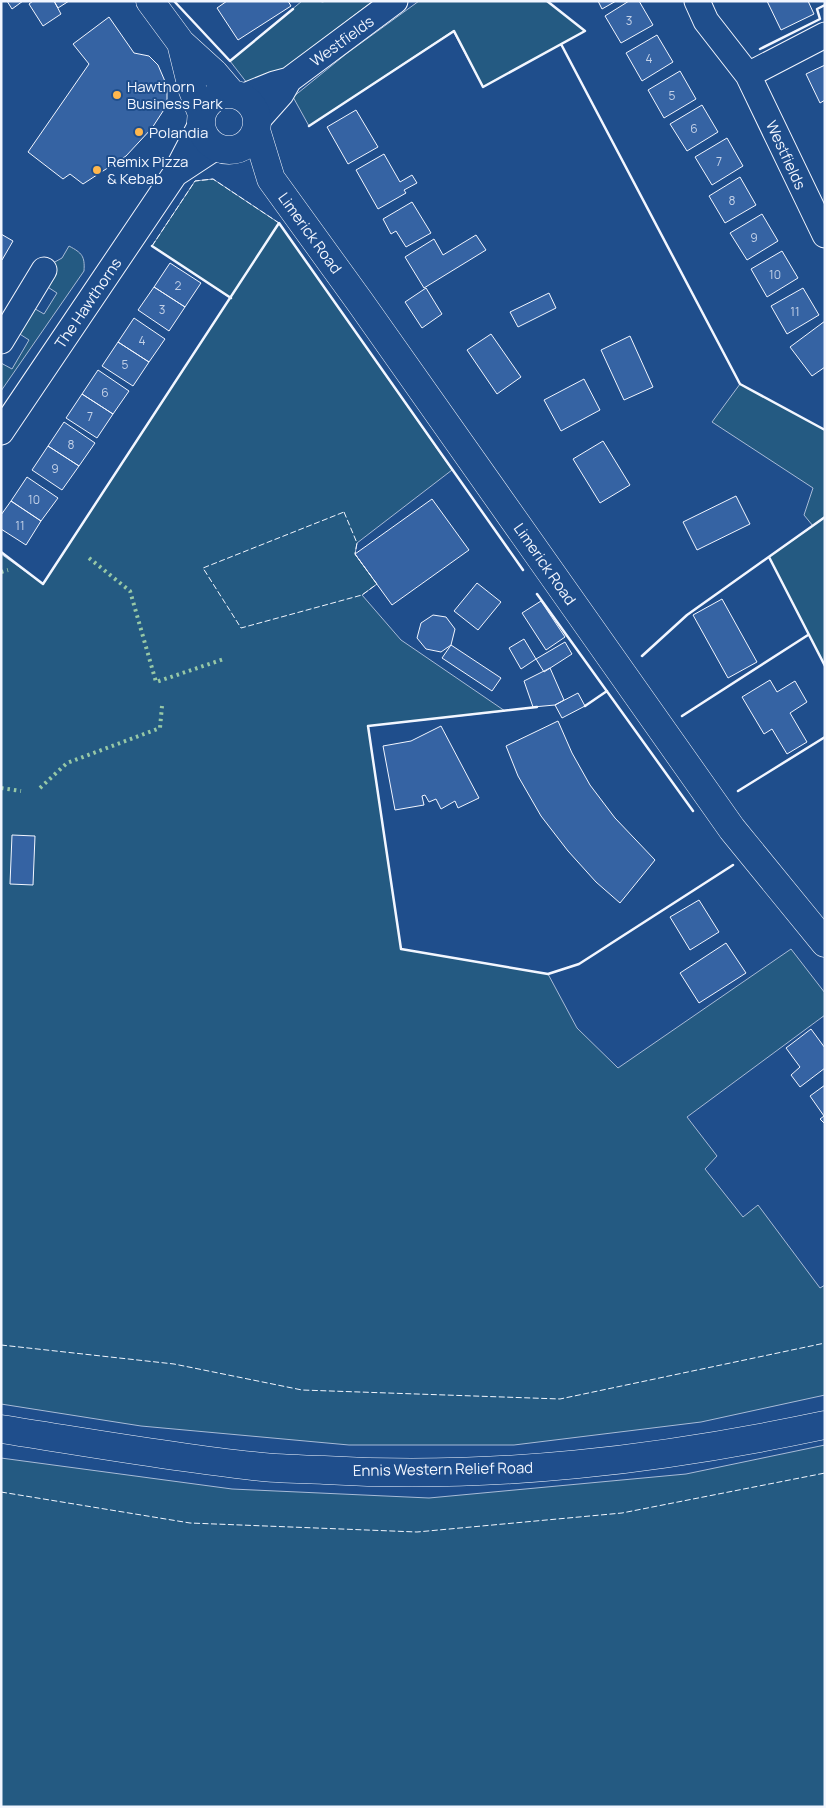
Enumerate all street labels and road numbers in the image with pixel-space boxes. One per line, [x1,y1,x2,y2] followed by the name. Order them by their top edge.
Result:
[306,11,378,71] street label: Westfields
[761,117,811,193] street label: Westfields
[273,188,347,278] street label: Limerick Road
[50,253,126,353] street label: The Hawthorns
[509,519,581,609] street label: Limerick Road
[353,1457,533,1481] street label: Ennis Western Relief Road

